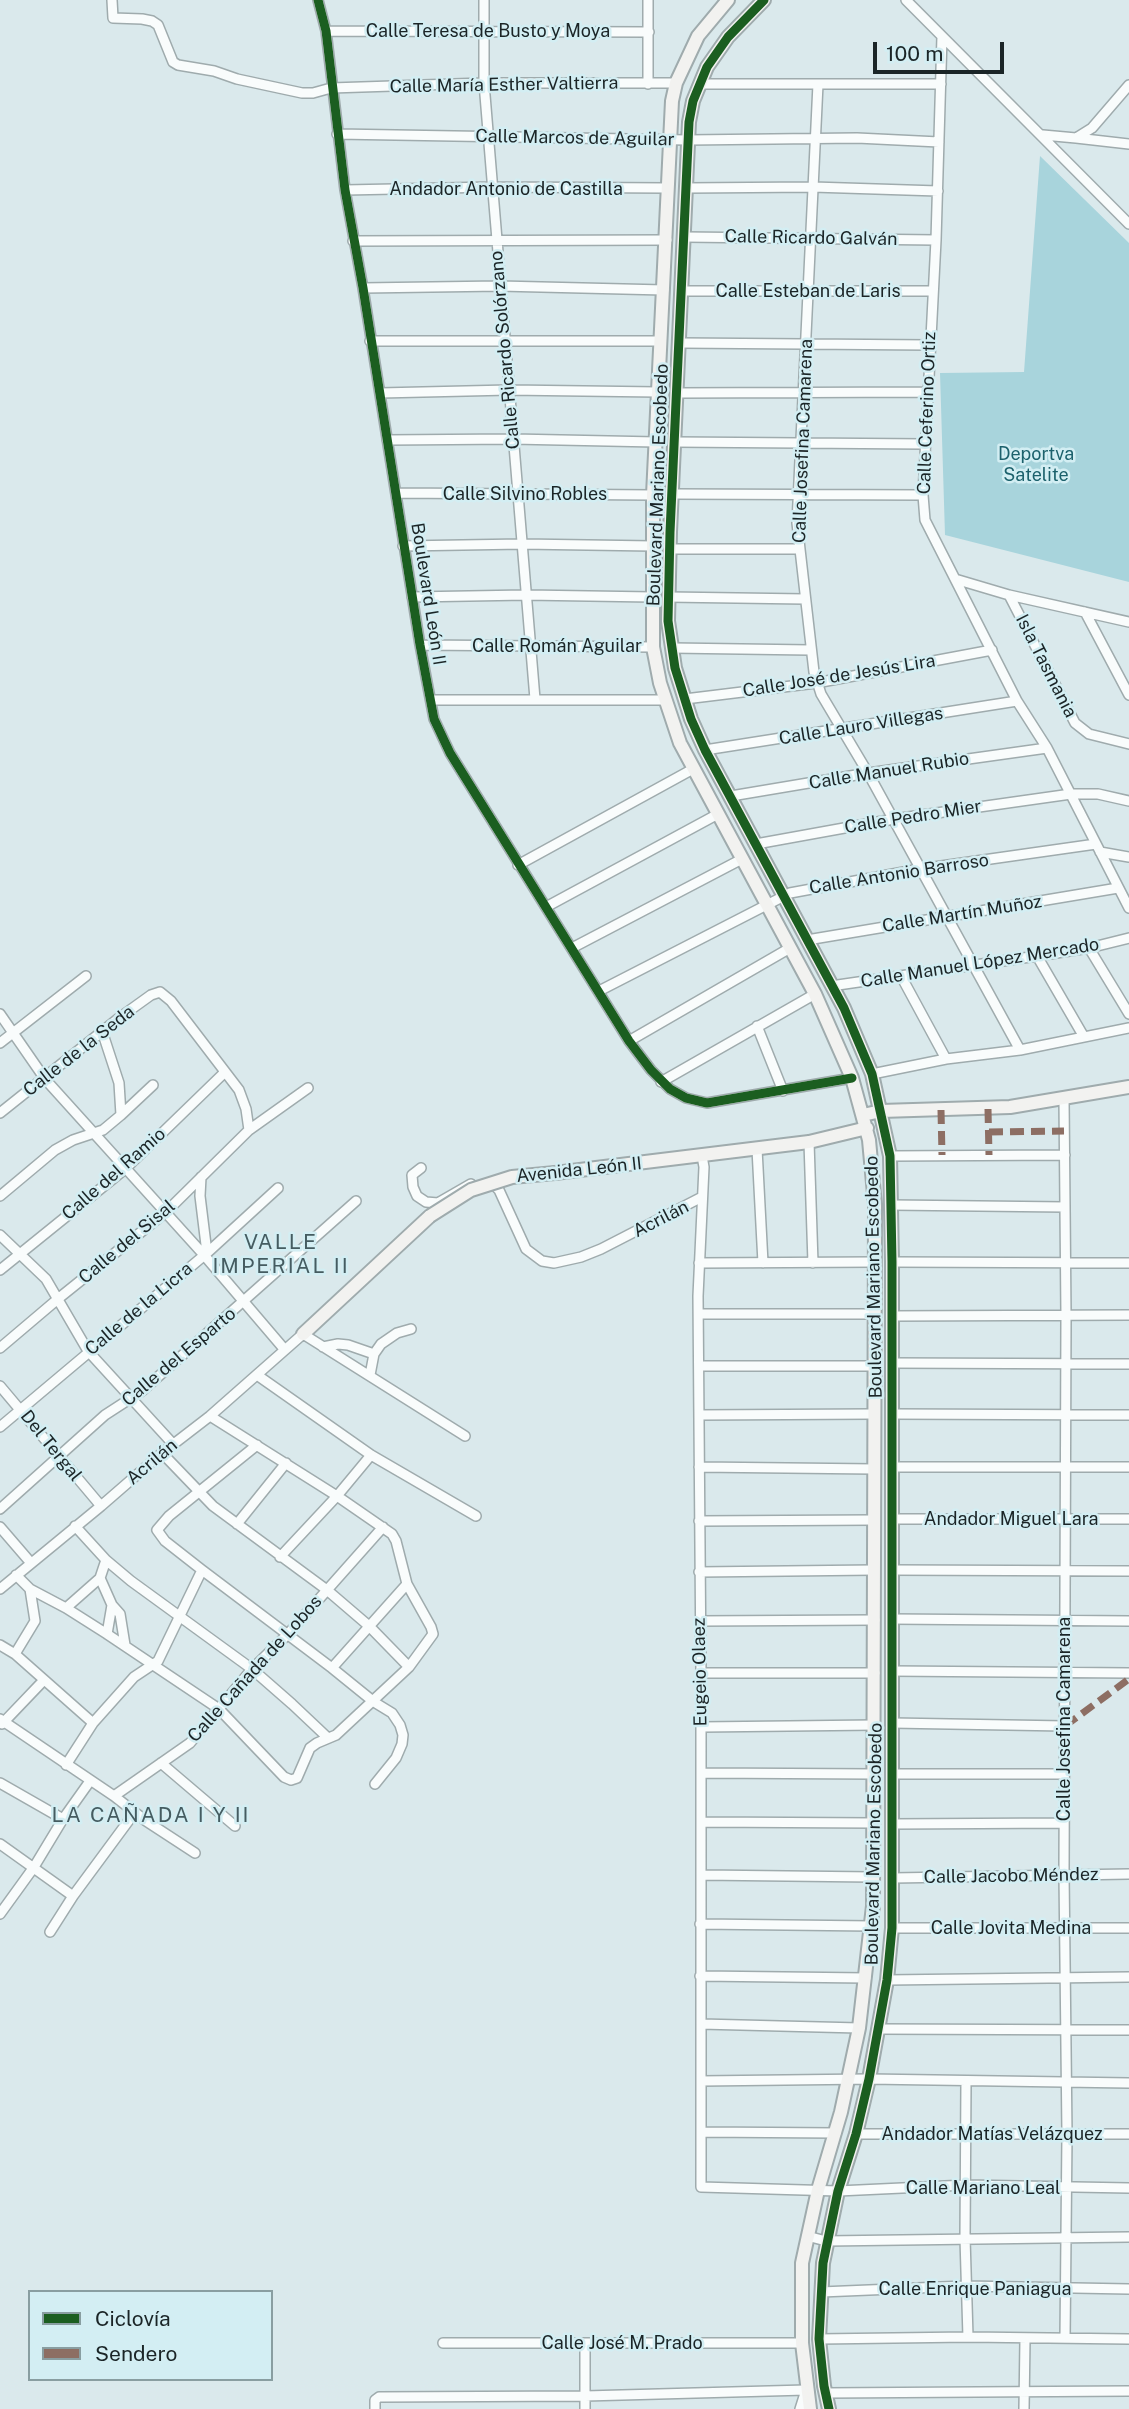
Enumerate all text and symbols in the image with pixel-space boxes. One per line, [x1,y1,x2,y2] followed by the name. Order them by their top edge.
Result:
[366,20,610,42] street label: Calle Teresa de Busto y Moya
[877,28,1008,72] scale bar
[886,41,943,66] text: 100 m
[389,72,619,98] street label: Calle María Esther Valtierra
[475,125,675,151] street label: Calle Marcos de Aguilar
[389,178,623,200] street label: Andador Antonio de Castilla
[724,226,898,250] street label: Calle Ricardo Galván
[486,250,524,450] street label: Calle Ricardo Solórzano
[715,280,901,302] street label: Calle Esteban de Laris
[913,331,941,495] street label: Calle Ceferino Ortiz
[789,338,817,544] street label: Calle Josefina Camarena
[643,363,673,607] street label: Boulevard Mariano Escobedo
[998,443,1074,486] park label: Deportva Satelite
[443,483,607,505] street label: Calle Silvino Robles
[406,521,450,667] street label: Boulevard León II
[1011,611,1081,721] street label: Isla Tasmania
[472,635,642,657] street label: Calle Román Aguilar
[741,650,937,702] street label: Calle José de Jesús Lira
[777,702,945,750] street label: Calle Lauro Villegas
[807,748,971,794] street label: Calle Manuel Rubio
[843,796,983,838] street label: Calle Pedro Mier
[808,849,990,899] street label: Calle Antonio Barroso
[881,891,1043,937] street label: Calle Martín Muñoz
[859,933,1101,993] street label: Calle Manuel López Mercado
[19,1001,139,1101] street label: Calle de la Seda
[58,1123,170,1225] street label: Calle del Ramio
[515,1153,643,1187] street label: Avenida León II
[861,1155,887,1399] street label: Boulevard Mariano Escobedo
[75,1196,179,1288] street label: Calle del Sisal
[630,1196,692,1242] street label: Acrilán
[214,1230,348,1280] district label: VALLE IMPERIAL II
[81,1258,197,1360] street label: Calle de la Licra
[118,1303,240,1411] street label: Calle del Esparto
[16,1406,86,1486] street label: Del Tergal
[122,1435,182,1489] street label: Acrilán
[924,1508,1098,1530] street label: Andador Miguel Lara
[183,1591,327,1747] street label: Calle Cañada de Lobos
[1053,1617,1075,1821] street label: Calle Josefina Camarena
[688,1618,712,1726] street label: Eugeio Olaez
[861,1722,887,1966] street label: Boulevard Mariano Escobedo
[53,1803,249,1829] district label: LA CAÑADA I Y II
[923,1864,1099,1888] street label: Calle Jacobo Méndez
[931,1917,1091,1939] street label: Calle Jovita Medina
[881,2123,1103,2145] street label: Andador Matías Velázquez
[906,2177,1060,2199] street label: Calle Mariano Leal
[879,2278,1071,2300] street label: Calle Enrique Paniagua
[28,2290,273,2381] legend
[95,2306,171,2331] text: Ciclovía
[541,2332,703,2354] street label: Calle José M. Prado
[95,2341,177,2366] text: Sendero

